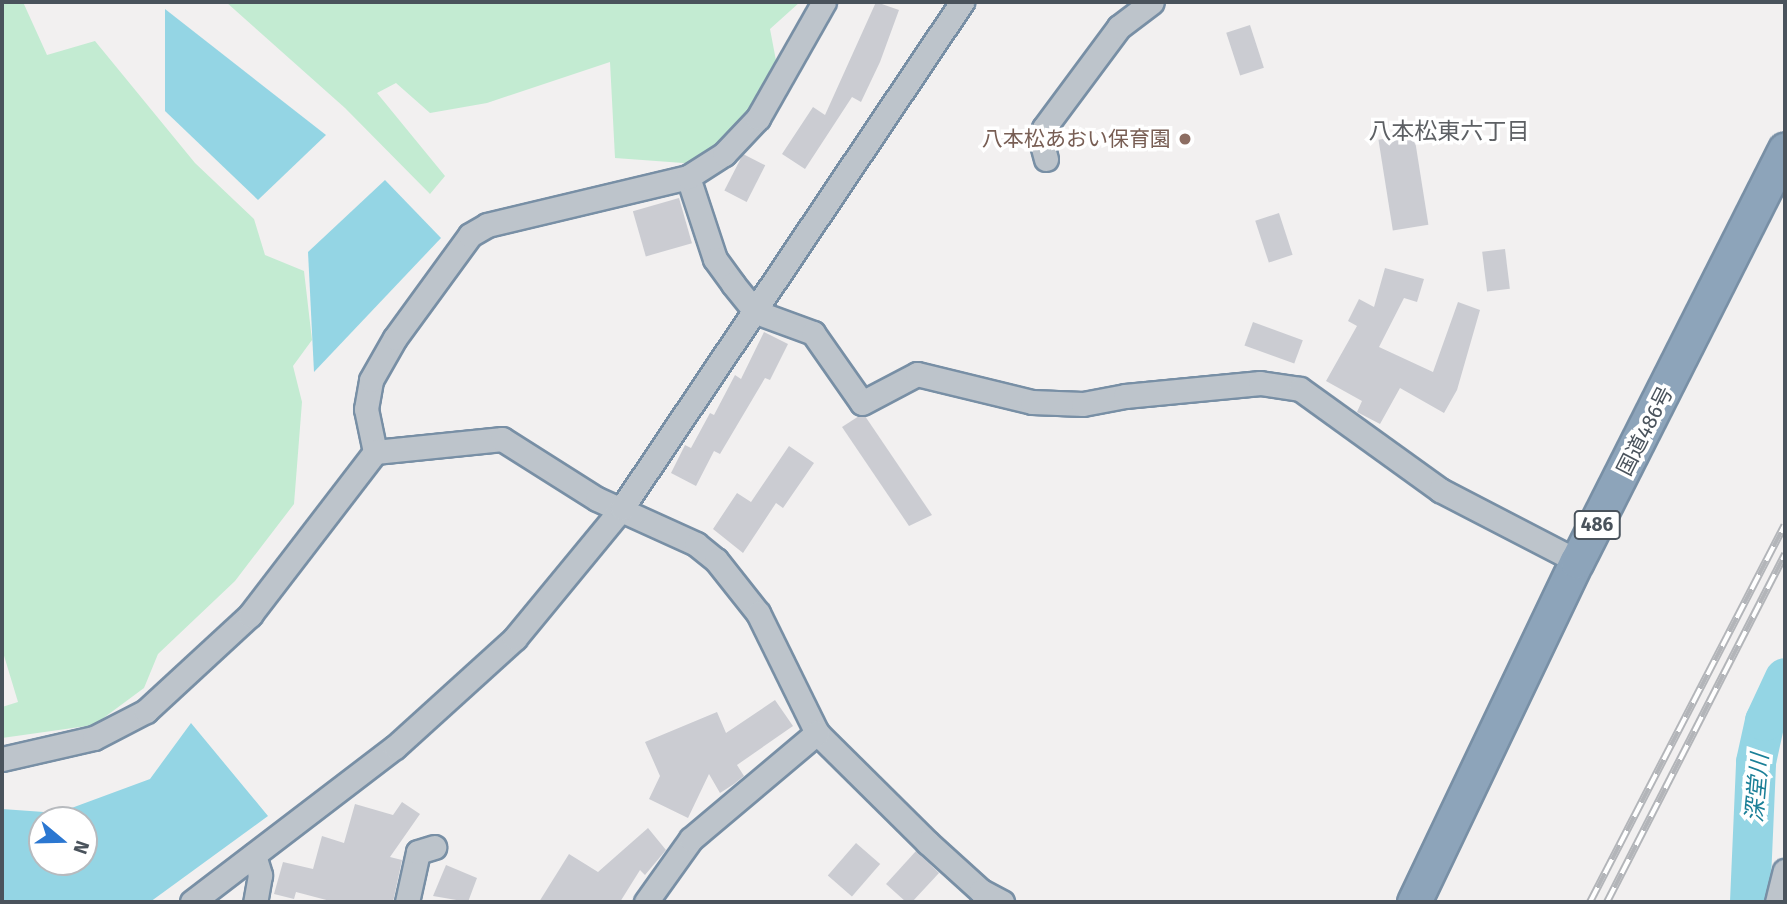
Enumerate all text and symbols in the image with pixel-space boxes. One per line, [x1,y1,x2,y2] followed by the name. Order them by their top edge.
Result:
[1369,117,1529,145] district label: 八本松東六丁目
[982,126,1171,152] place label: 八本松あおい保育園
[1177,131,1193,147] marker: 八本松あおい保育園
[1612,382,1678,480] street label: 国道486号
[1572,510,1622,540] road number: 486
[1740,752,1774,824] water label: 深堂川
[28,806,98,876] north arrow
[69,838,94,857] text: N

